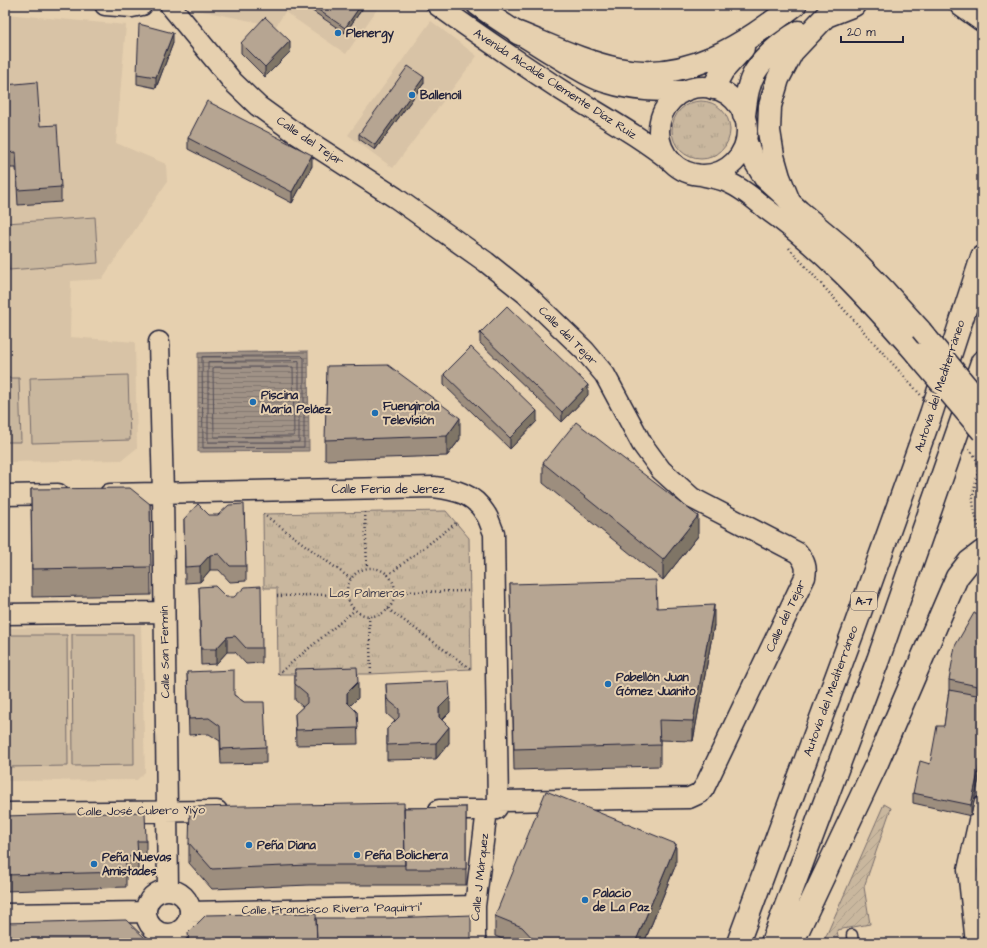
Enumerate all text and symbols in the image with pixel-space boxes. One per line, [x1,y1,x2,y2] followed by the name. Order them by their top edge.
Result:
[841,18,903,44] scale bar
[847,24,876,41] text: 20 m
[346,25,394,44] place label: Plenergy
[470,25,640,143] street label: Avenida Alcalde Clemente Díaz Ruiz
[333,28,343,38] marker: Plenergy
[420,87,461,104] place label: Ballenoil
[407,90,417,100] marker: Ballenoil
[273,112,347,170] street label: Calle del Tejar
[534,302,602,370] street label: Calle del Tejar
[911,318,969,454] street label: Autovía del Mediterráneo
[261,387,332,418] place label: Piscina María Peláez
[248,397,258,407] marker: Piscina María Peláez
[382,398,440,429] place label: Fuengirola Televisión
[370,408,380,418] marker: Fuengirola Televisión
[331,481,445,498] street label: Calle Feria de Jerez
[762,577,810,655] street label: Calle del Tejar
[329,585,405,602] park label: Las Palmeras
[851,592,877,610] road number: A-7
[156,605,174,699] street label: Calle San Fermín
[799,623,863,759] street label: Autovía del Mediterráneo
[616,669,696,700] place label: Pabellón Juan Gómez Juanito
[603,679,613,689] marker: Pabellón Juan Gómez Juanito
[77,801,205,822] street label: Calle José Cubero Yiyo
[467,832,493,922] street label: Calle J Márquez
[257,837,317,854] place label: Peña Diana
[244,840,254,850] marker: Peña Diana
[365,847,449,864] place label: Peña Bolichera
[102,849,172,880] place label: Peña Nuevas Amistades
[352,850,362,860] marker: Peña Bolichera
[89,859,99,869] marker: Peña Nuevas Amistades
[592,885,650,916] place label: Palacio de La Paz
[580,895,590,905] marker: Palacio de La Paz
[242,899,423,919] street label: Calle Francisco Rivera "Paquirri"

